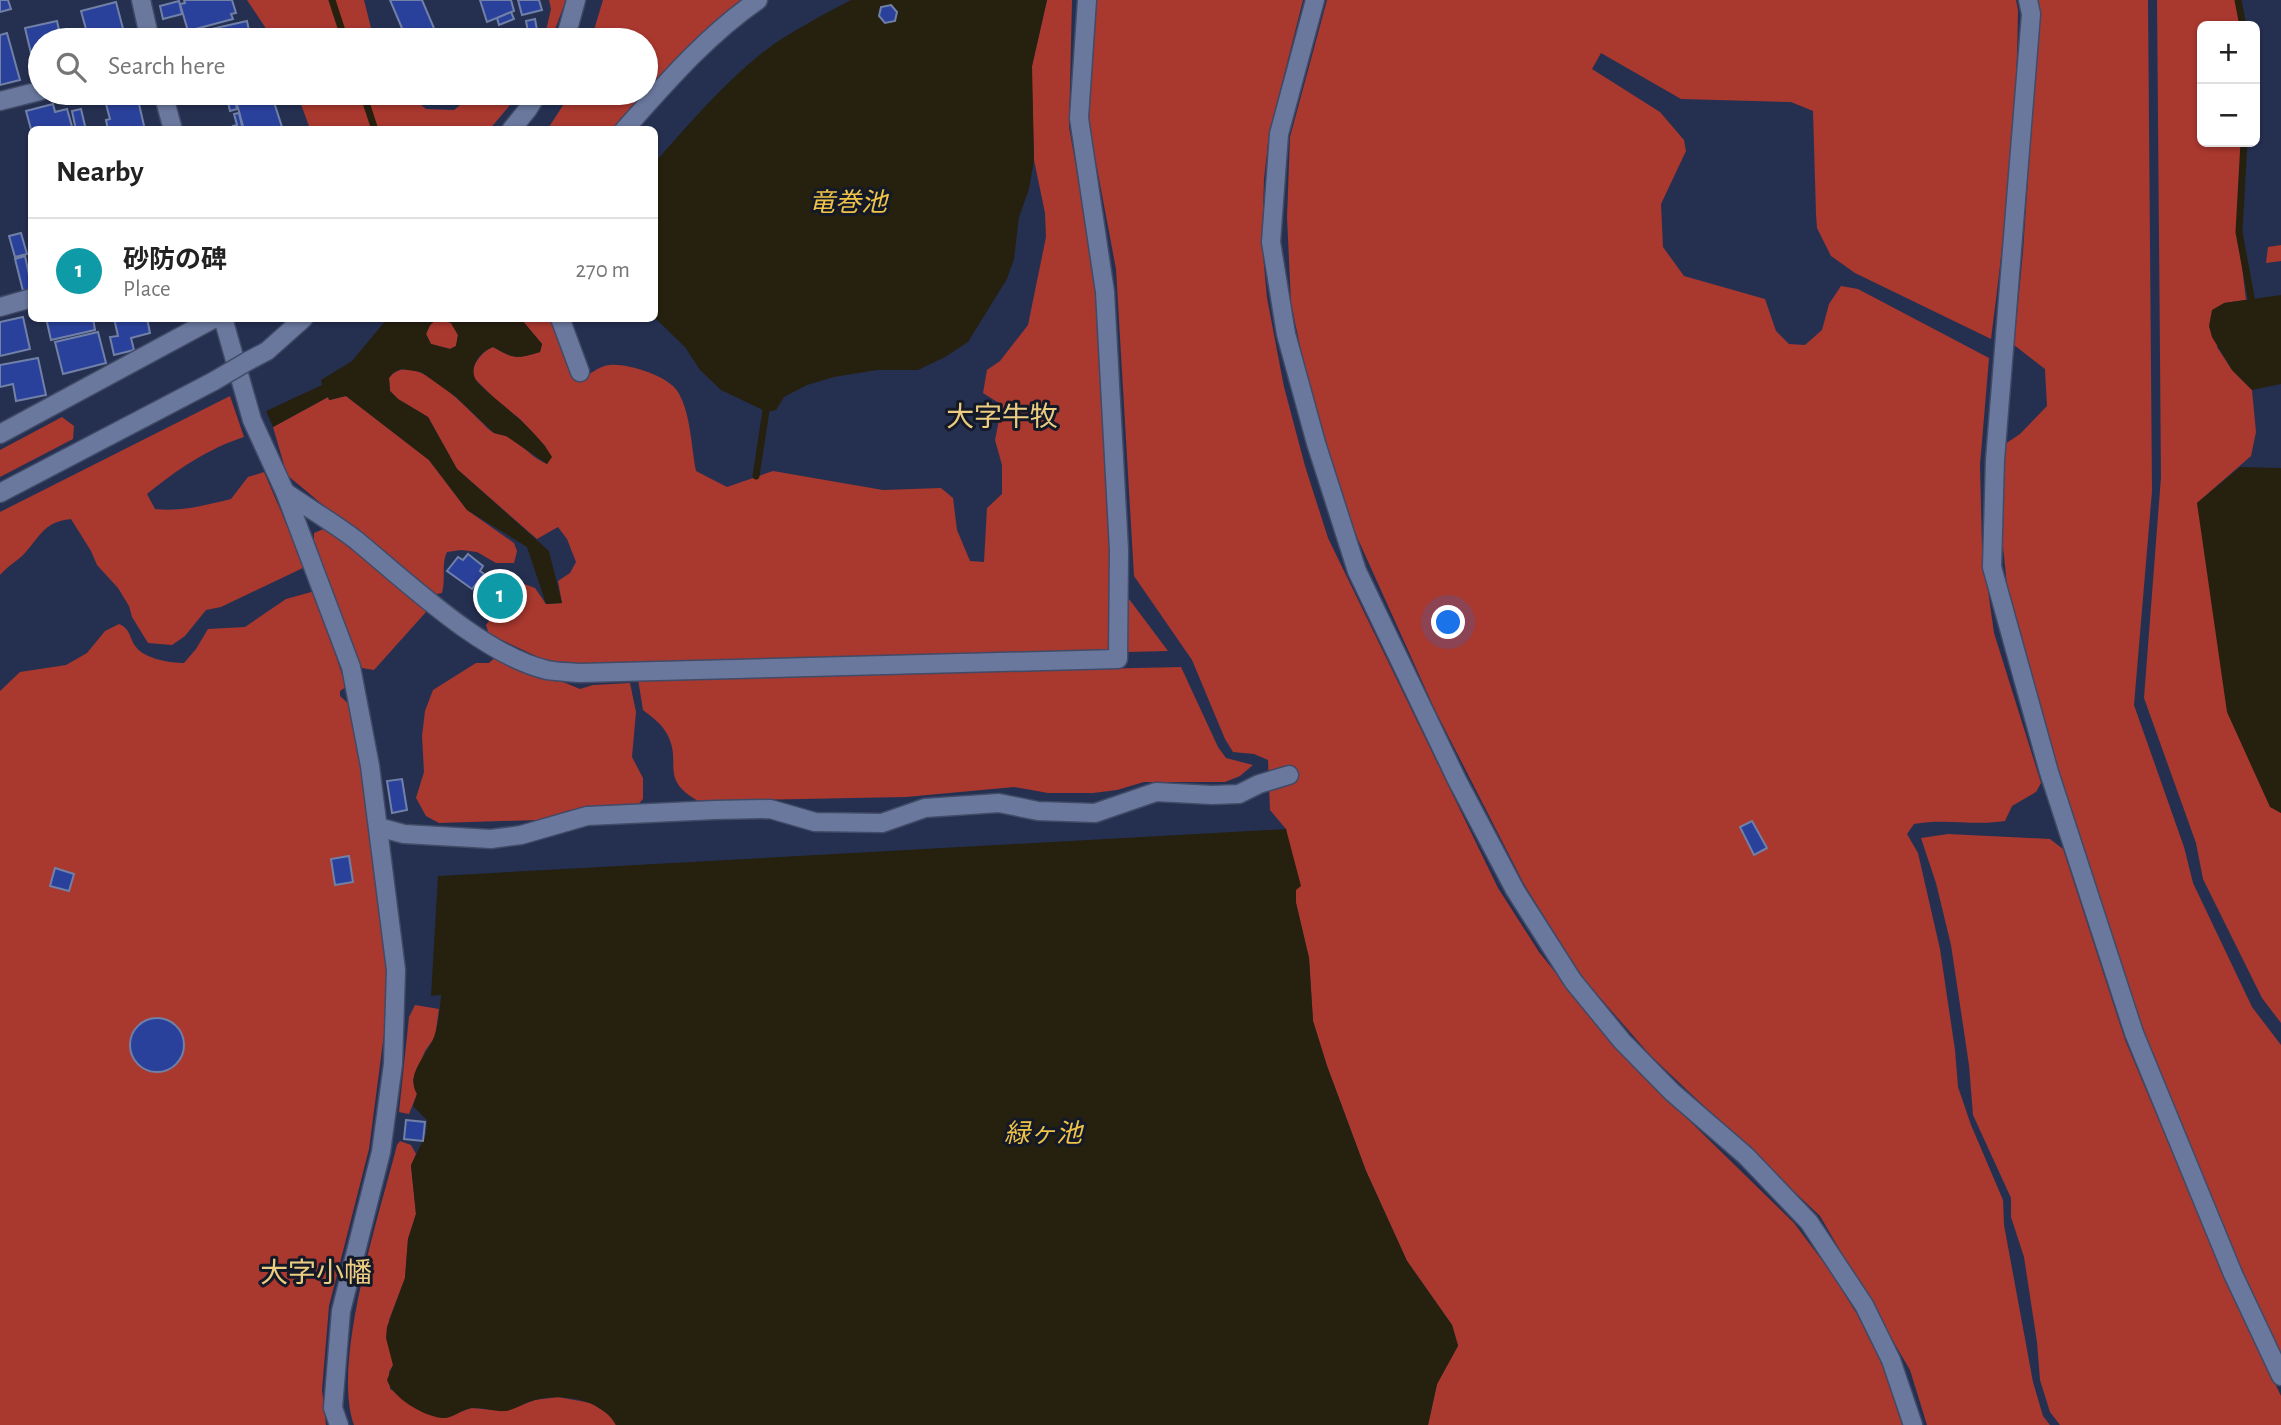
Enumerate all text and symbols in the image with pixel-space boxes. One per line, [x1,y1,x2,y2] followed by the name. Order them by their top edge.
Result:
[2197,21,2260,147] map controls
[2197,21,2260,84] button: +
[28,28,658,105] search box
[52,48,90,86] icon: search
[108,53,226,79] text: Search here
[2197,84,2260,147] button: −
[56,157,144,187] text: Nearby
[809,189,890,216] water label: 竜巻池
[123,247,227,273] text: 砂防の碑
[75,259,83,282] text: 1
[576,259,630,282] text: 270 m
[123,278,171,301] text: Place
[946,402,1058,432] district label: 大字牛牧
[477,570,523,622] pin: 1
[1431,605,1465,639] your location
[1004,1120,1085,1147] water label: 緑ヶ池
[260,1258,372,1288] district label: 大字小幡

